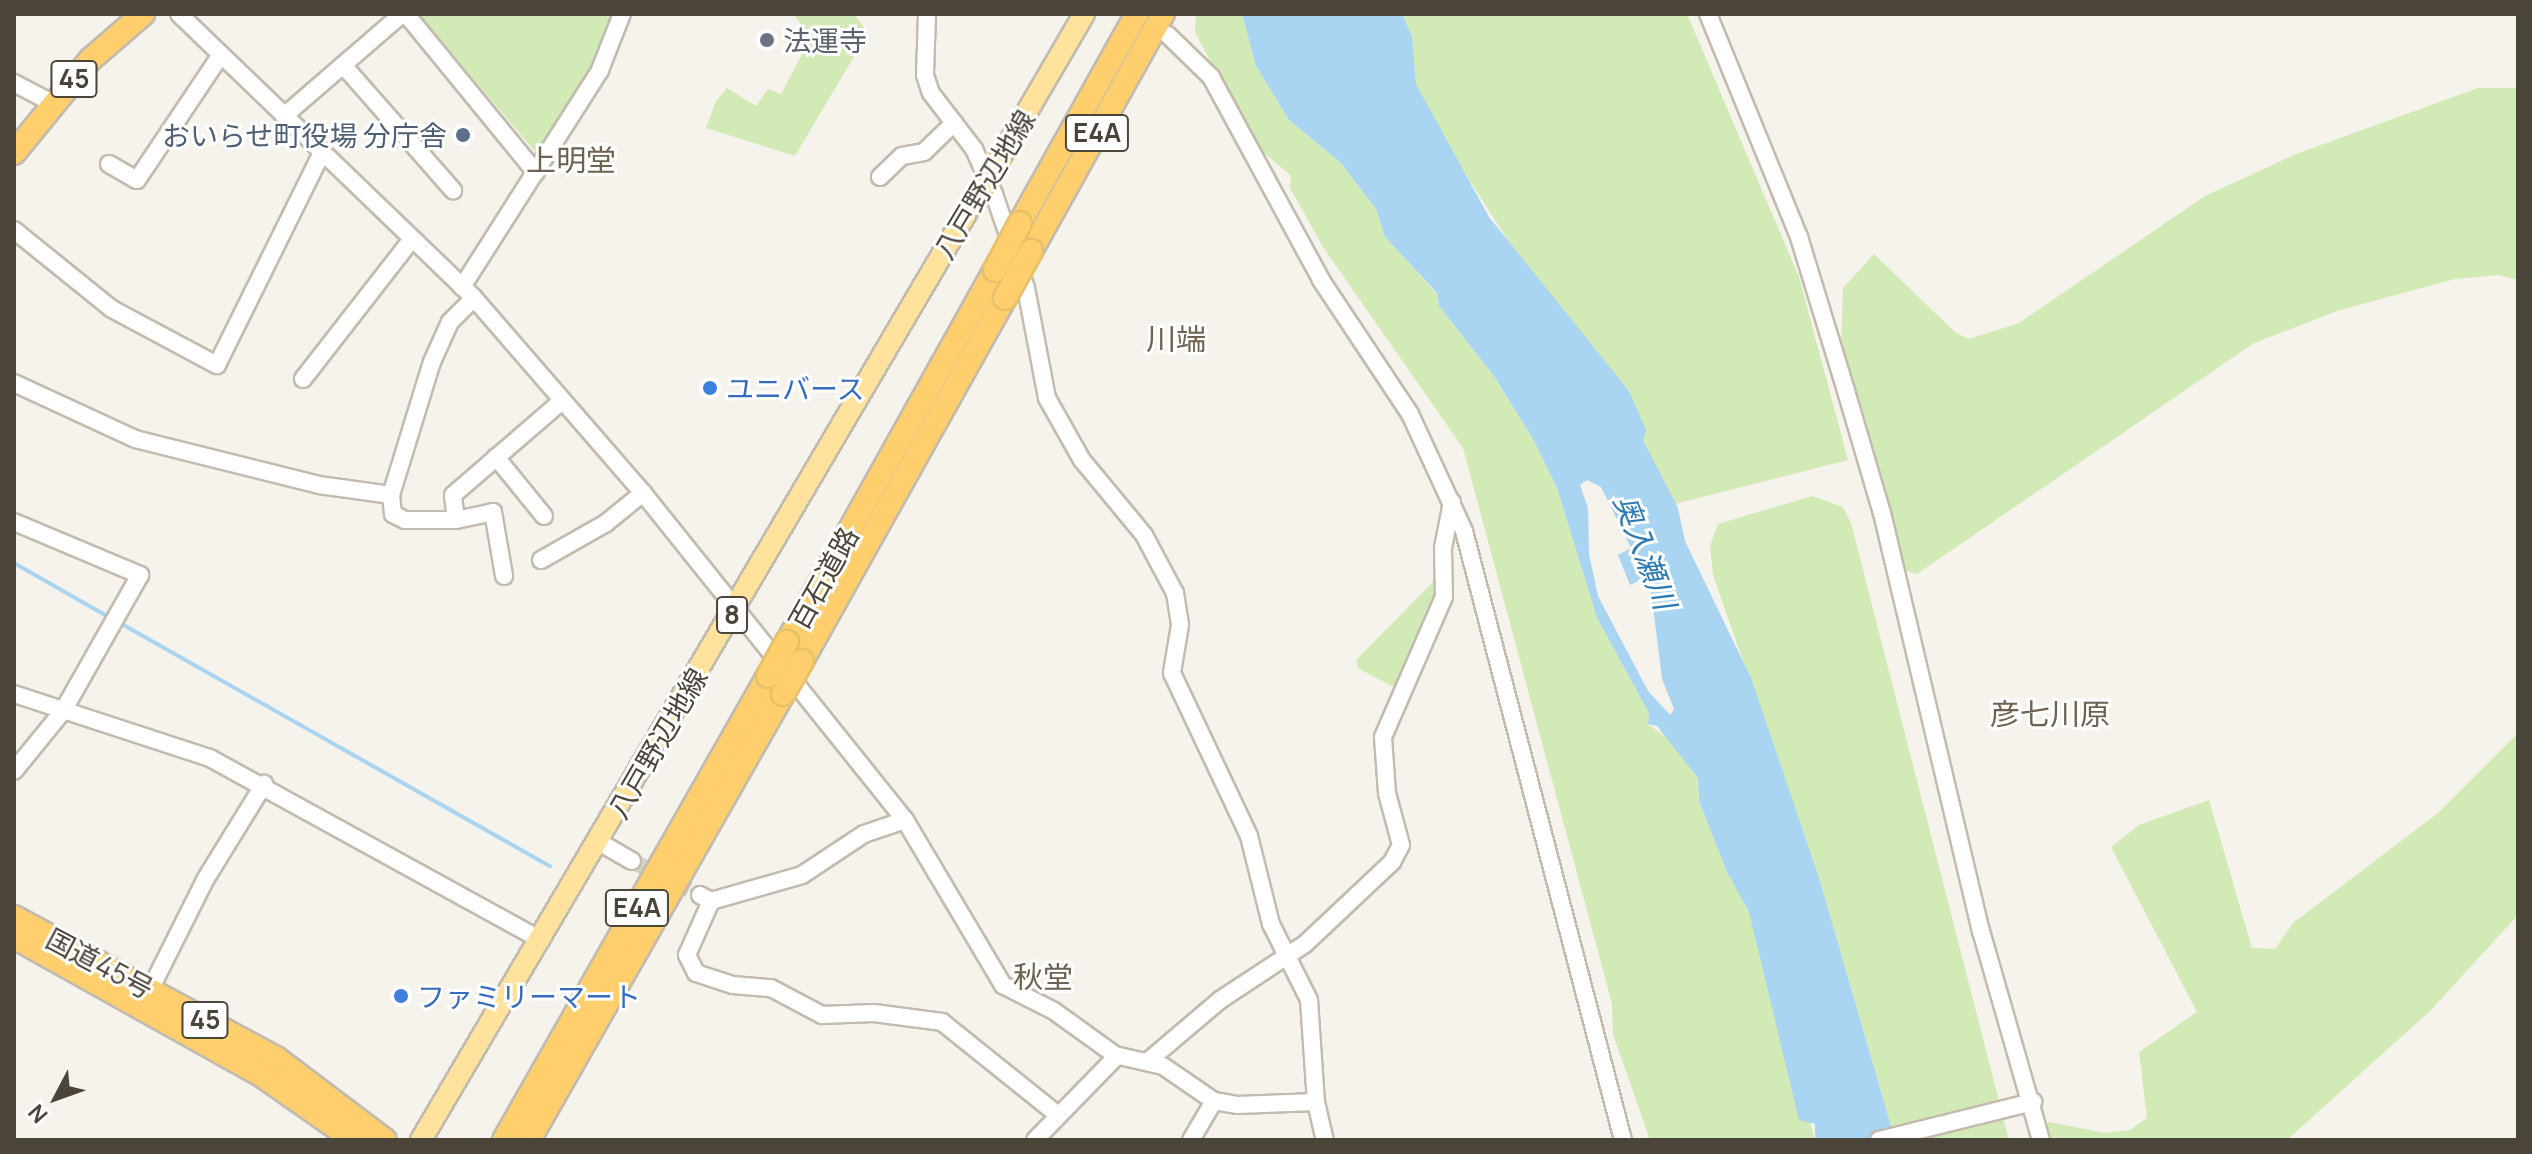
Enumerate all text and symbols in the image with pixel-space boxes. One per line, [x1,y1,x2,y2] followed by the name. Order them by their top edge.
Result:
[783,23,867,57] place label: 法運寺
[758,31,776,49] marker: 法運寺
[50,57,98,101] road number: 45
[926,103,1042,265] street label: 八戸野辺地線
[1063,111,1131,155] road number: E4A
[161,118,447,152] place label: おいらせ町役場 分庁舎
[454,126,472,144] marker: おいらせ町役場 分庁舎
[526,142,616,178] district label: 上明堂
[1146,321,1206,357] district label: 川端
[726,371,866,405] place label: ユニバース
[701,379,719,397] marker: ユニバース
[1607,490,1683,614] water label: 奥入瀬川
[781,521,865,635] street label: 百石道路
[716,593,748,637] road number: 8
[600,662,714,824] street label: 八戸野辺地線
[1990,696,2110,732] district label: 彦七川原
[603,886,671,930] road number: E4A
[41,921,159,1005] street label: 国道45号
[1013,959,1073,995] district label: 秋堂
[417,979,641,1013] place label: ファミリーマート
[392,987,410,1005] marker: ファミリーマート
[181,998,229,1042] road number: 45
[16,1058,96,1138] north arrow
[21,1098,54,1130] text: N

